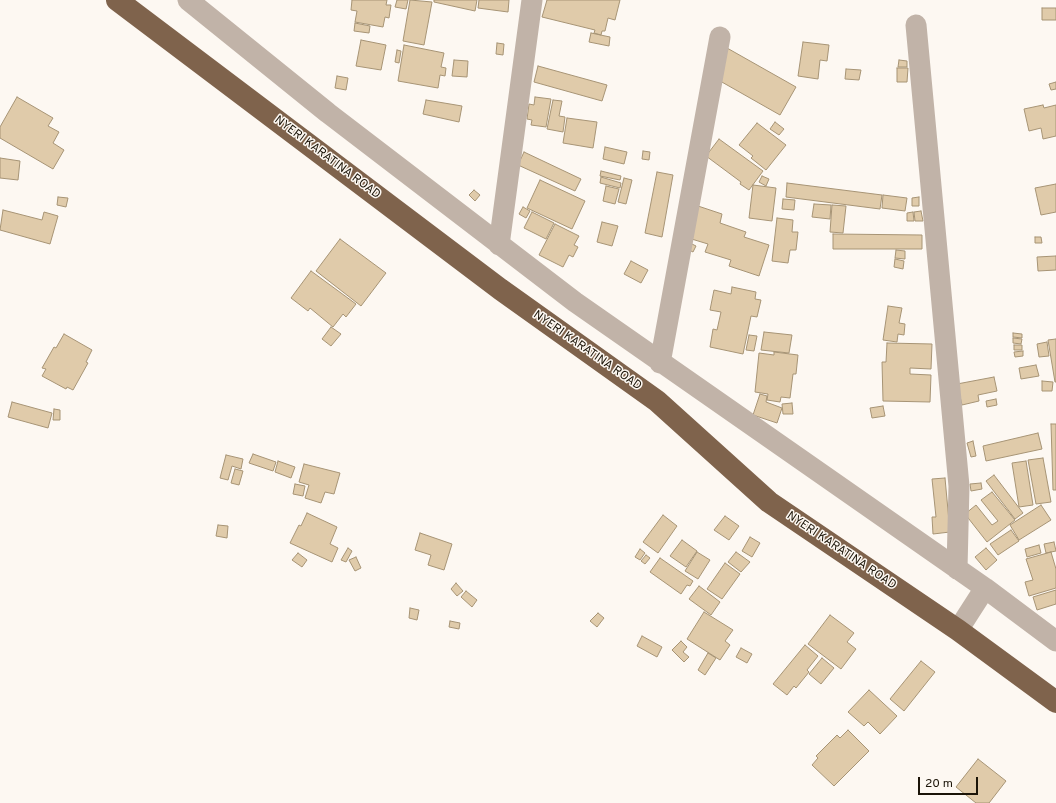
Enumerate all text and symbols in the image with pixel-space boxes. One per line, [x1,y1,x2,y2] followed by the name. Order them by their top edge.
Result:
[271,113,383,203] street label: NYERI KARATINA ROAD
[530,308,644,394] street label: NYERI KARATINA ROAD
[783,509,899,593] street label: NYERI KARATINA ROAD
[920,769,980,795] scale bar
[925,776,953,792] text: 20 m

